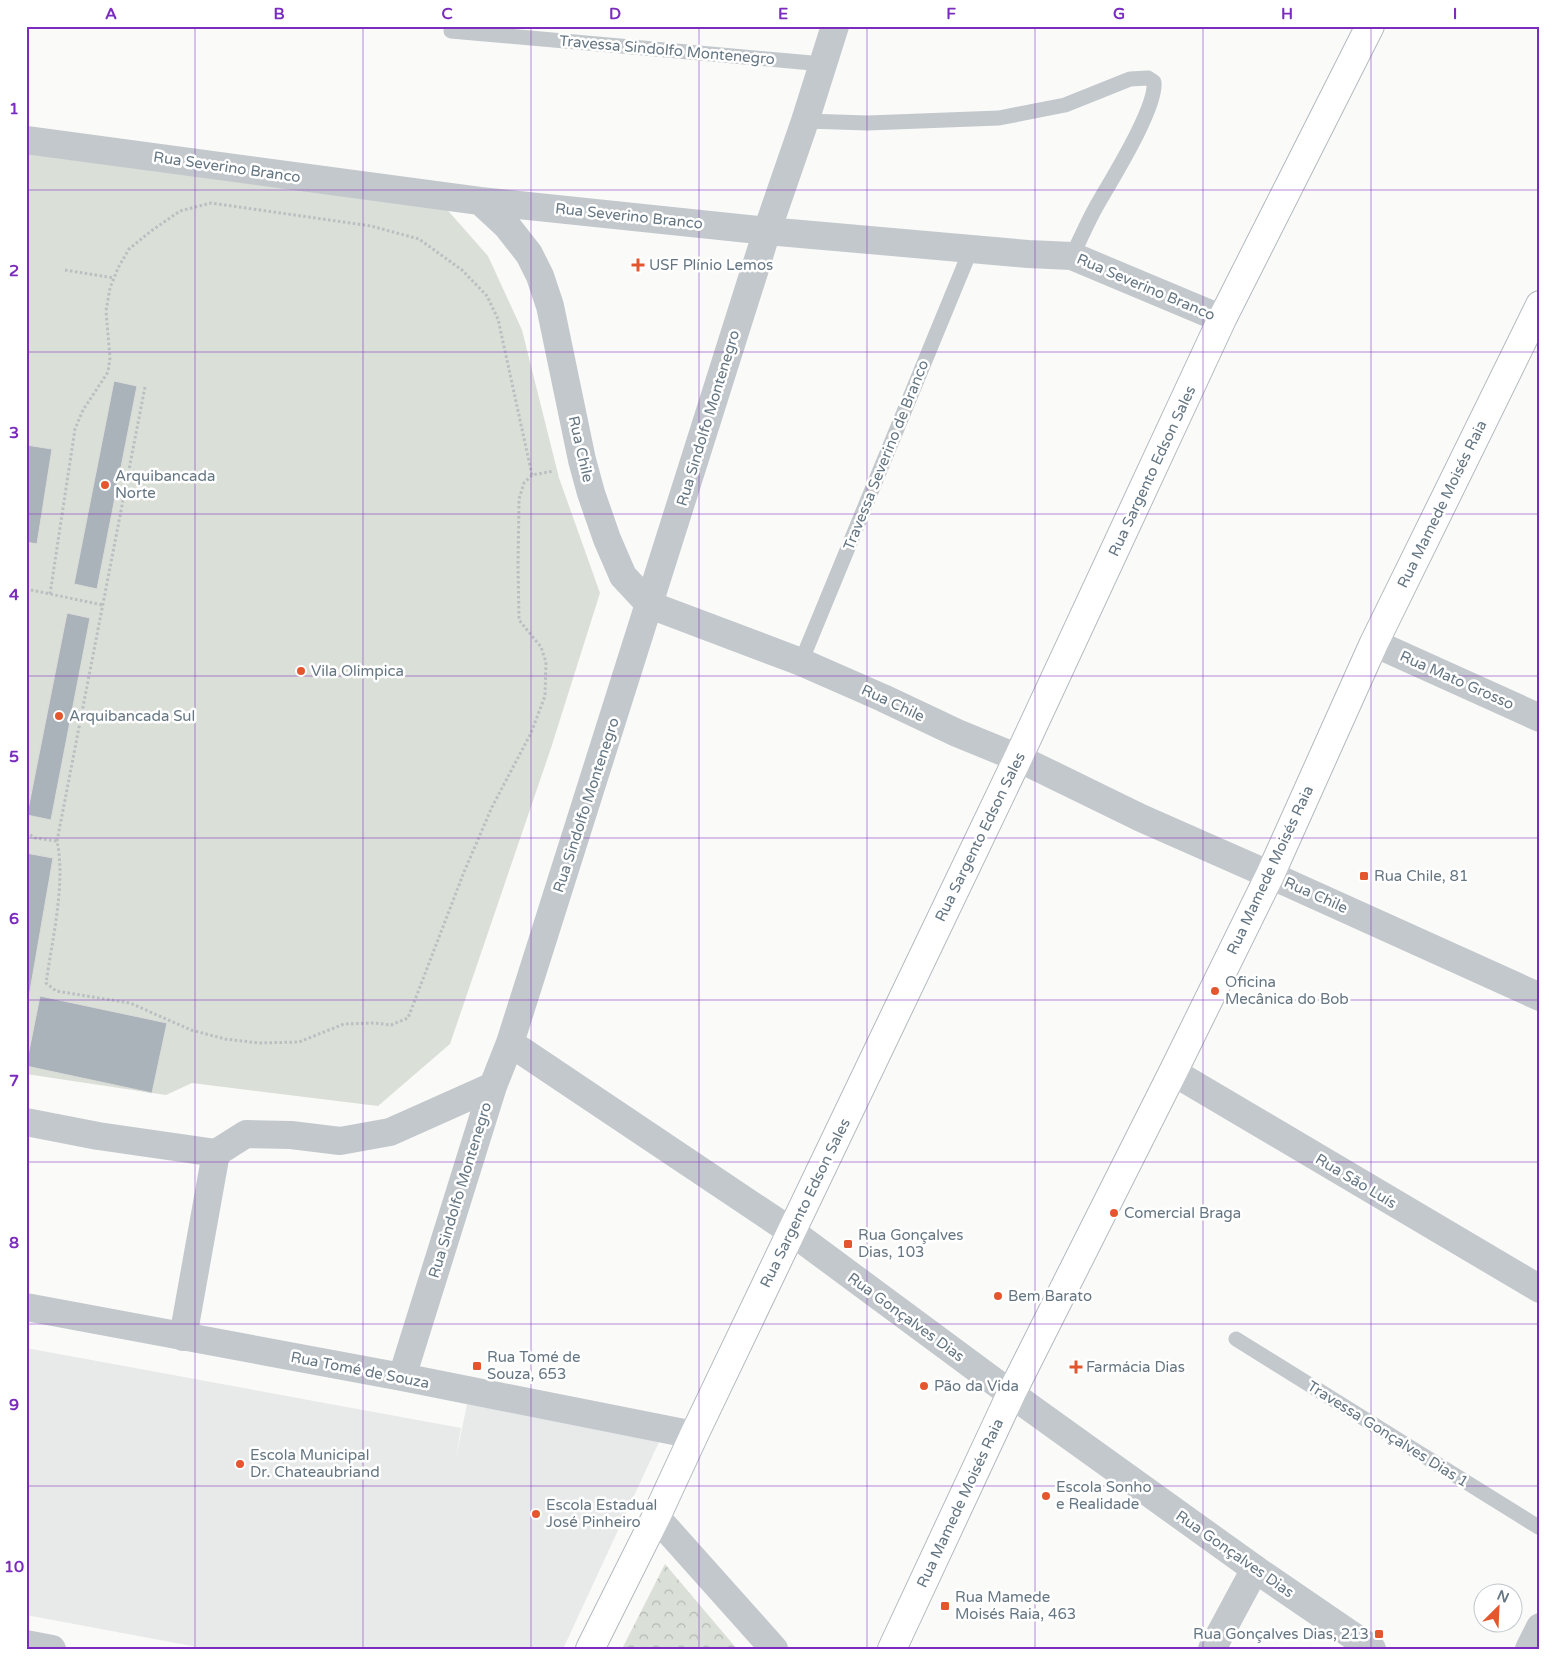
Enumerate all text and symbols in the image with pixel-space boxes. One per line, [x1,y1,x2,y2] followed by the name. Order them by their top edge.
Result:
[105,4,117,24] text: A
[273,4,285,24] text: B
[441,4,453,24] text: C
[609,4,621,24] text: D
[778,4,788,24] text: E
[946,4,956,24] text: F
[1113,4,1125,24] text: G
[1281,4,1293,24] text: H
[1453,4,1457,24] text: I
[559,32,775,68] street label: Travessa Sindolfo Montenegro
[9,99,19,119] text: 1
[152,148,302,186] street label: Rua Severino Branco
[554,199,704,233] street label: Rua Severino Branco
[1074,250,1218,324] street label: Rua Severino Branco
[649,256,773,274] place label: USF Plínio Lemos
[631,258,645,272] marker: USF Plínio Lemos
[9,261,19,281] text: 2
[673,328,743,508] street label: Rua Sindolfo Montenegro
[840,357,932,553] street label: Travessa Severino de Branco
[1105,383,1199,559] street label: Rua Sargento Edson Sales
[565,414,597,484] street label: Rua Chile
[1393,417,1491,591] street label: Rua Mamede Moisés Raia
[9,423,19,443] text: 3
[115,467,215,502] place label: Arquibancada Norte
[99,479,111,491] marker: Arquibancada Norte
[9,585,19,605] text: 4
[1397,647,1517,713] street label: Rua Mato Grosso
[311,662,404,680] place label: Vila Olimpica
[295,665,307,677] marker: Vila Olimpica
[859,681,927,725] street label: Rua Chile
[69,707,195,725] place label: Arquibancada Sul
[53,710,65,722] marker: Arquibancada Sul
[549,715,623,895] street label: Rua Sindolfo Montenegro
[9,747,19,767] text: 5
[931,749,1029,925] street label: Rua Sargento Edson Sales
[1223,783,1317,957] street label: Rua Mamede Moisés Raia
[1374,867,1468,885] place label: Rua Chile, 81
[1358,870,1370,882] marker: Rua Chile, 81
[1281,873,1351,917] street label: Rua Chile
[9,909,19,929] text: 6
[1225,973,1349,1008] place label: Oficina Mecânica do Bob
[1209,985,1221,997] marker: Oficina Mecânica do Bob
[9,1071,19,1091] text: 7
[425,1100,495,1280] street label: Rua Sindolfo Montenegro
[756,1115,854,1291] street label: Rua Sargento Edson Sales
[1312,1150,1400,1212] street label: Rua São Luís
[1124,1204,1241,1222] place label: Comercial Braga
[1108,1207,1120,1219] marker: Comercial Braga
[858,1226,963,1261] place label: Rua Gonçalves Dias, 103
[9,1233,19,1253] text: 8
[842,1238,854,1250] marker: Rua Gonçalves Dias, 103
[844,1269,968,1365] street label: Rua Gonçalves Dias
[1008,1287,1092,1305] place label: Bem Barato
[992,1290,1004,1302] marker: Bem Barato
[289,1348,431,1392] street label: Rua Tomé de Souza
[487,1348,581,1383] place label: Rua Tomé de Souza, 653
[1086,1358,1185,1376] place label: Farmácia Dias
[471,1360,483,1372] marker: Rua Tomé de Souza, 653
[1070,1361,1082,1373] marker: Farmácia Dias
[934,1377,1019,1395] place label: Pão da Vida
[1304,1377,1472,1491] street label: Travessa Gonçalves Dias 1
[918,1380,930,1392] marker: Pão da Vida
[9,1395,19,1415] text: 9
[913,1416,1007,1590] street label: Rua Mamede Moisés Raia
[250,1446,380,1481] place label: Escola Municipal Dr. Chateaubriand
[234,1458,246,1470] marker: Escola Municipal Dr. Chateaubriand
[1056,1478,1152,1513] place label: Escola Sonho e Realidade
[1040,1490,1052,1502] marker: Escola Sonho e Realidade
[546,1496,657,1531] place label: Escola Estadual José Pinheiro
[1173,1507,1297,1601] street label: Rua Gonçalves Dias
[530,1508,542,1520] marker: Escola Estadual José Pinheiro
[4,1557,24,1577] text: 10
[1474,1582,1524,1632] north arrow
[1494,1587,1512,1607] text: N
[955,1588,1076,1623] place label: Rua Mamede Moisés Raia, 463
[939,1600,951,1612] marker: Rua Mamede Moisés Raia, 463
[1193,1625,1369,1643] place label: Rua Gonçalves Dias, 213
[1373,1628,1385,1640] marker: Rua Gonçalves Dias, 213

